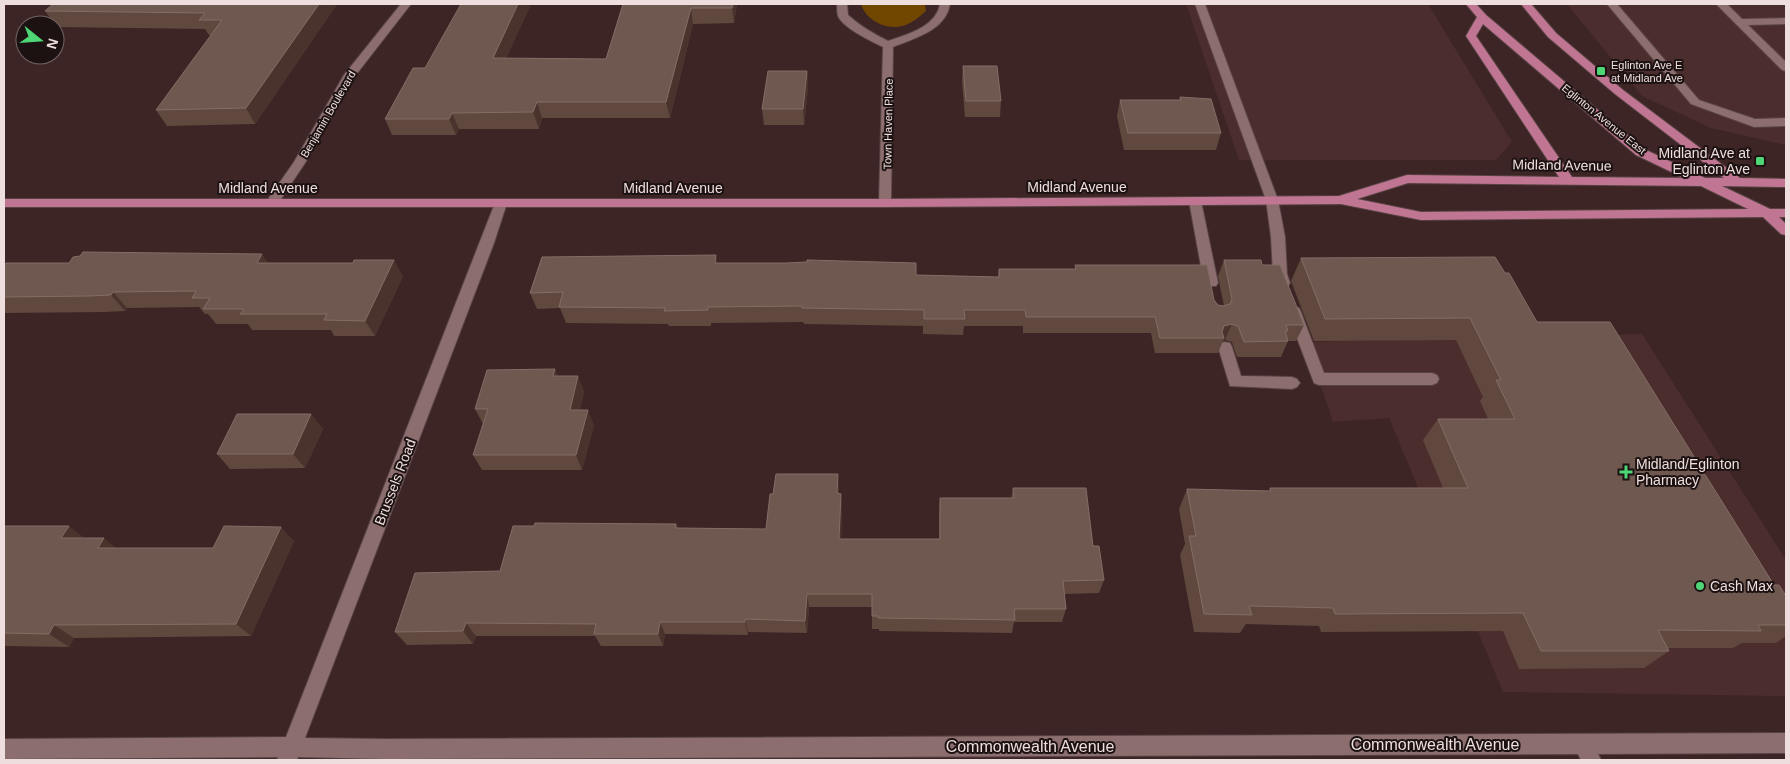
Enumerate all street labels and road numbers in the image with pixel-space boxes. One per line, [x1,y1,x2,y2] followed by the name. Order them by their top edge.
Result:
[298,68,358,160] street label: Benjamin Boulevard
[881,78,895,170] street label: Town Haven Place
[1560,81,1648,157] street label: Eglinton Avenue East
[1512,156,1612,174] street label: Midland Avenue
[1027,179,1127,195] street label: Midland Avenue
[218,180,318,196] street label: Midland Avenue
[623,180,723,196] street label: Midland Avenue
[371,437,419,527] street label: Brussels Road
[1351,736,1519,753] street label: Commonwealth Avenue
[946,738,1114,755] street label: Commonwealth Avenue

